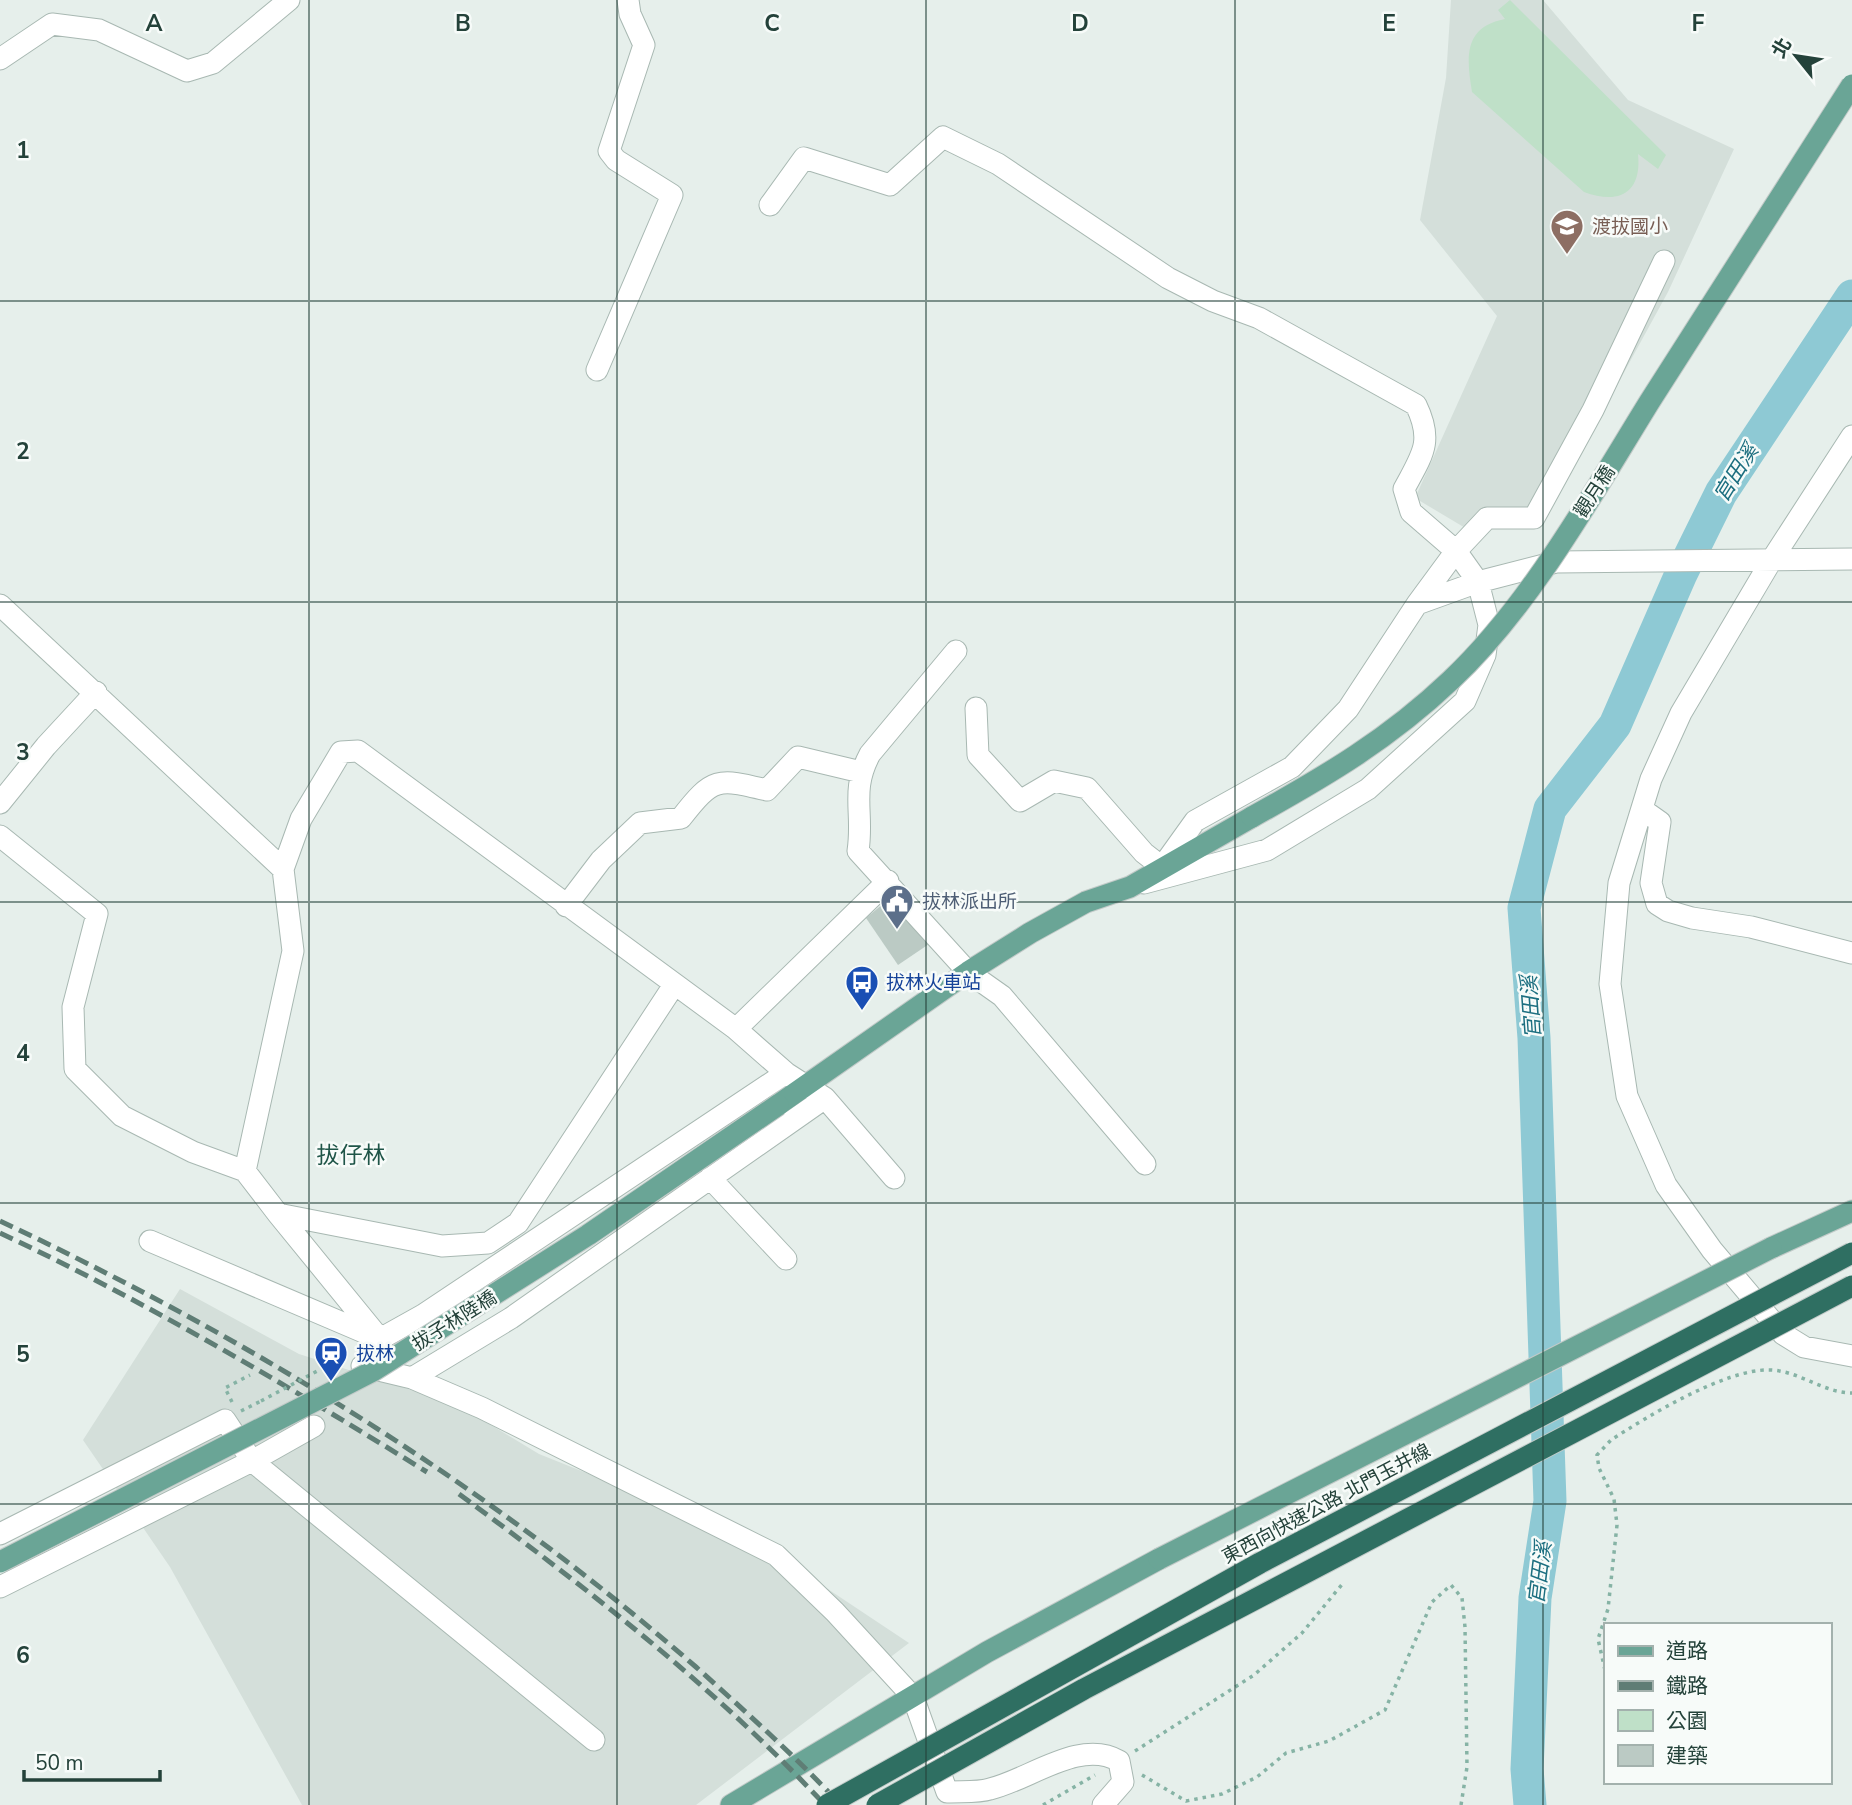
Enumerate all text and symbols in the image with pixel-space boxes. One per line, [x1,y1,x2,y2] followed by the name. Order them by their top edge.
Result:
[145,8,163,39] text: A
[455,8,471,39] text: B
[764,8,780,39] text: C
[1071,8,1089,39] text: D
[1382,8,1396,39] text: E
[1692,8,1705,39] text: F
[1761,21,1831,91] north arrow
[1766,33,1798,63] text: 北
[16,135,30,166] text: 1
[1548,207,1586,256] school or university icon: 渡拔國小
[1592,214,1668,240] place label: 渡拔國小
[16,436,30,467] text: 2
[1707,436,1766,507] water label: 官田溪
[1568,461,1621,523] street label: 觀月穚
[16,737,30,768] text: 3
[878,882,916,931] public building icon: 拔林派出所
[922,889,1017,915] place label: 拔林派出所
[843,963,881,1012] bus stop icon: 拔林火車站
[886,970,981,996] place label: 拔林火車站
[1515,972,1547,1039] water label: 官田溪
[16,1038,30,1069] text: 4
[317,1140,386,1171] district label: 拔仔林
[407,1285,502,1357] street label: 拔子林陸橋
[312,1334,350,1383] station icon: 拔林
[16,1339,30,1370] text: 5
[356,1341,394,1367] place label: 拔林
[1218,1438,1435,1570] street label: 東西向快速公路 北門玉井線
[1522,1537,1558,1606] water label: 官田溪
[1604,1623,1831,1784] legend
[1666,1637,1708,1665] text: 道路
[16,1640,30,1671] text: 6
[1666,1672,1708,1700] text: 鐵路
[1666,1707,1708,1735] text: 公園
[24,1738,161,1782] scale bar
[1666,1742,1708,1770] text: 建築
[35,1749,84,1777] text: 50 m

